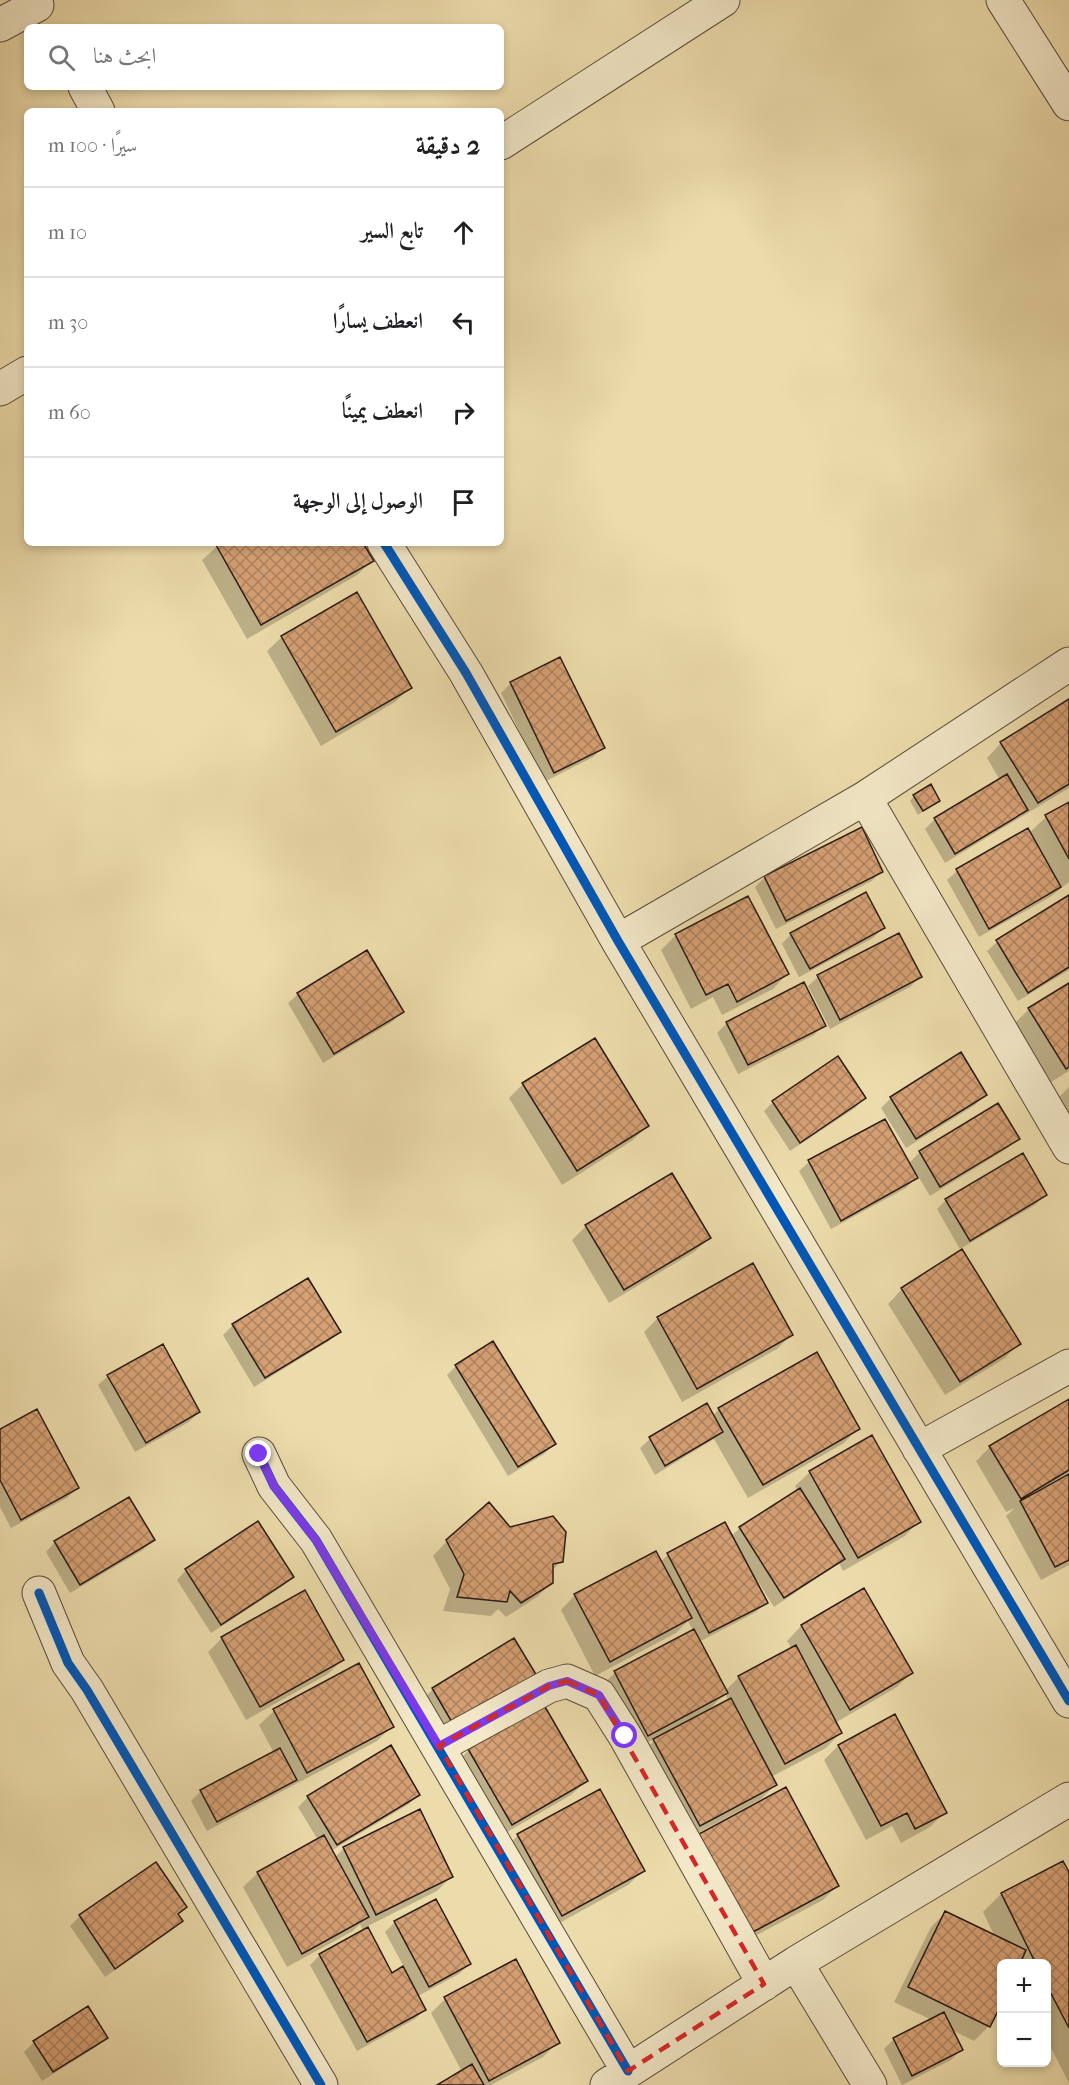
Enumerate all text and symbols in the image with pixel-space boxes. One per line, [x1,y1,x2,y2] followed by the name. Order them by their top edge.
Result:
[24,24,504,90] search box
[45,41,78,74] icon: search
[93,43,156,69] text: ابحث هنا
[416,130,480,161] text: 2 دقيقة
[48,134,137,157] text: سيرًا · 100 m
[447,216,480,249] icon: ahead
[361,218,423,244] text: تابع السير
[48,221,87,244] text: 10 m
[447,306,480,339] icon: left
[333,308,423,334] text: انعطف يسارًا
[48,311,88,334] text: 30 m
[447,396,480,429] icon: right
[342,398,423,424] text: انعطف يمينًا
[48,401,91,424] text: 60 m
[447,486,480,519] icon: arrive
[293,488,423,514] text: الوصول إلى الوجهة
[245,1440,271,1466] route end
[611,1722,637,1748] route start
[997,1959,1051,2067] map controls
[997,1959,1051,2013] button: +
[997,2013,1051,2067] button: −

